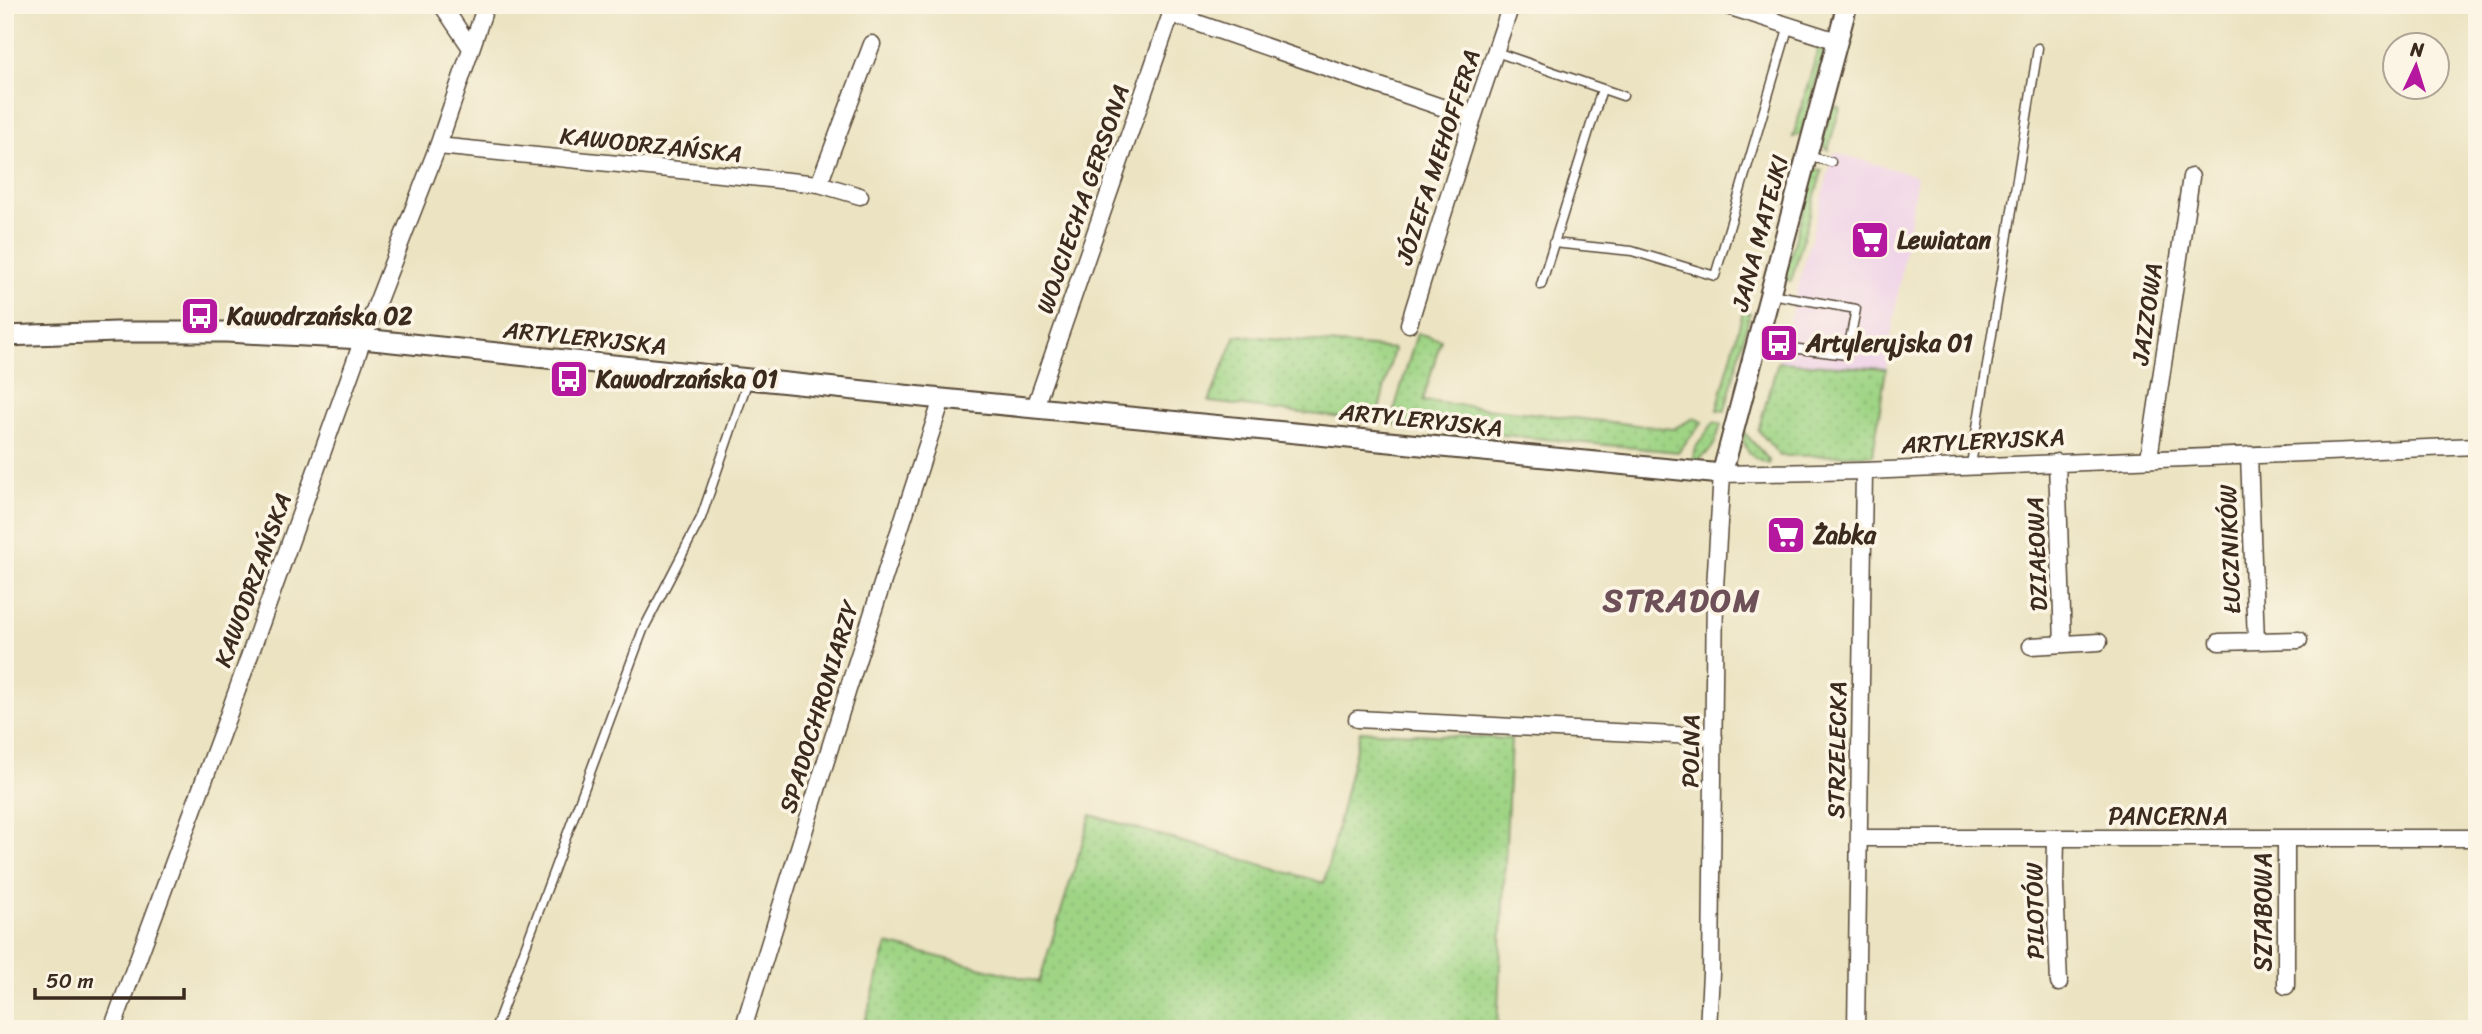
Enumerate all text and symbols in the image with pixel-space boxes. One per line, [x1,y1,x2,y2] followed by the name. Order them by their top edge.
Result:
[2380,32,2450,102] north arrow
[2408,33,2426,67] text: N
[1383,44,1493,271] street label: JÓZEFA MEHOFFERA
[1024,79,1142,319] street label: WOJCIECHA GERSONA
[558,115,744,175] street label: KAWODRZAŃSKA
[1719,149,1801,317] street label: JANA MATEJKI
[1849,219,1891,261] supermarket icon: Lewiatan
[1897,219,1991,261] place label: Lewiatan
[2119,260,2175,369] street label: JAZZOWA
[179,295,221,337] bus stop icon: Kawodrzańska 02
[226,295,413,337] place label: Kawodrzańska 02
[500,308,669,367] street label: ARTYLERYJSKA
[1758,322,1800,364] bus stop icon: Artyleryjska 01
[1805,322,1973,364] place label: Artyleryjska 01
[548,358,590,400] bus stop icon: Kawodrzańska 01
[595,358,778,400] place label: Kawodrzańska 01
[1336,390,1505,449] street label: ARTYLERYJSKA
[1899,416,2066,466] street label: ARTYLERYJSKA
[2207,484,2253,614] street label: ŁUCZNIKÓW
[202,487,304,673] street label: KAWODRZAŃSKA
[2014,496,2060,612] street label: DZIAŁOWA
[1765,514,1807,556] supermarket icon: Żabka
[1812,514,1877,556] place label: Żabka
[1602,572,1761,629] district label: STRADOM
[767,594,872,818] street label: SPADOCHRONIARZY
[1815,681,1859,819] street label: STRZELECKA
[1669,714,1713,788] street label: POLNA
[2108,795,2228,837] street label: PANCERNA
[2242,853,2284,971] street label: SZTABOWA
[2013,862,2057,960] street label: PILOTÓW
[35,957,184,1001] scale bar
[46,962,94,1000] text: 50 m

